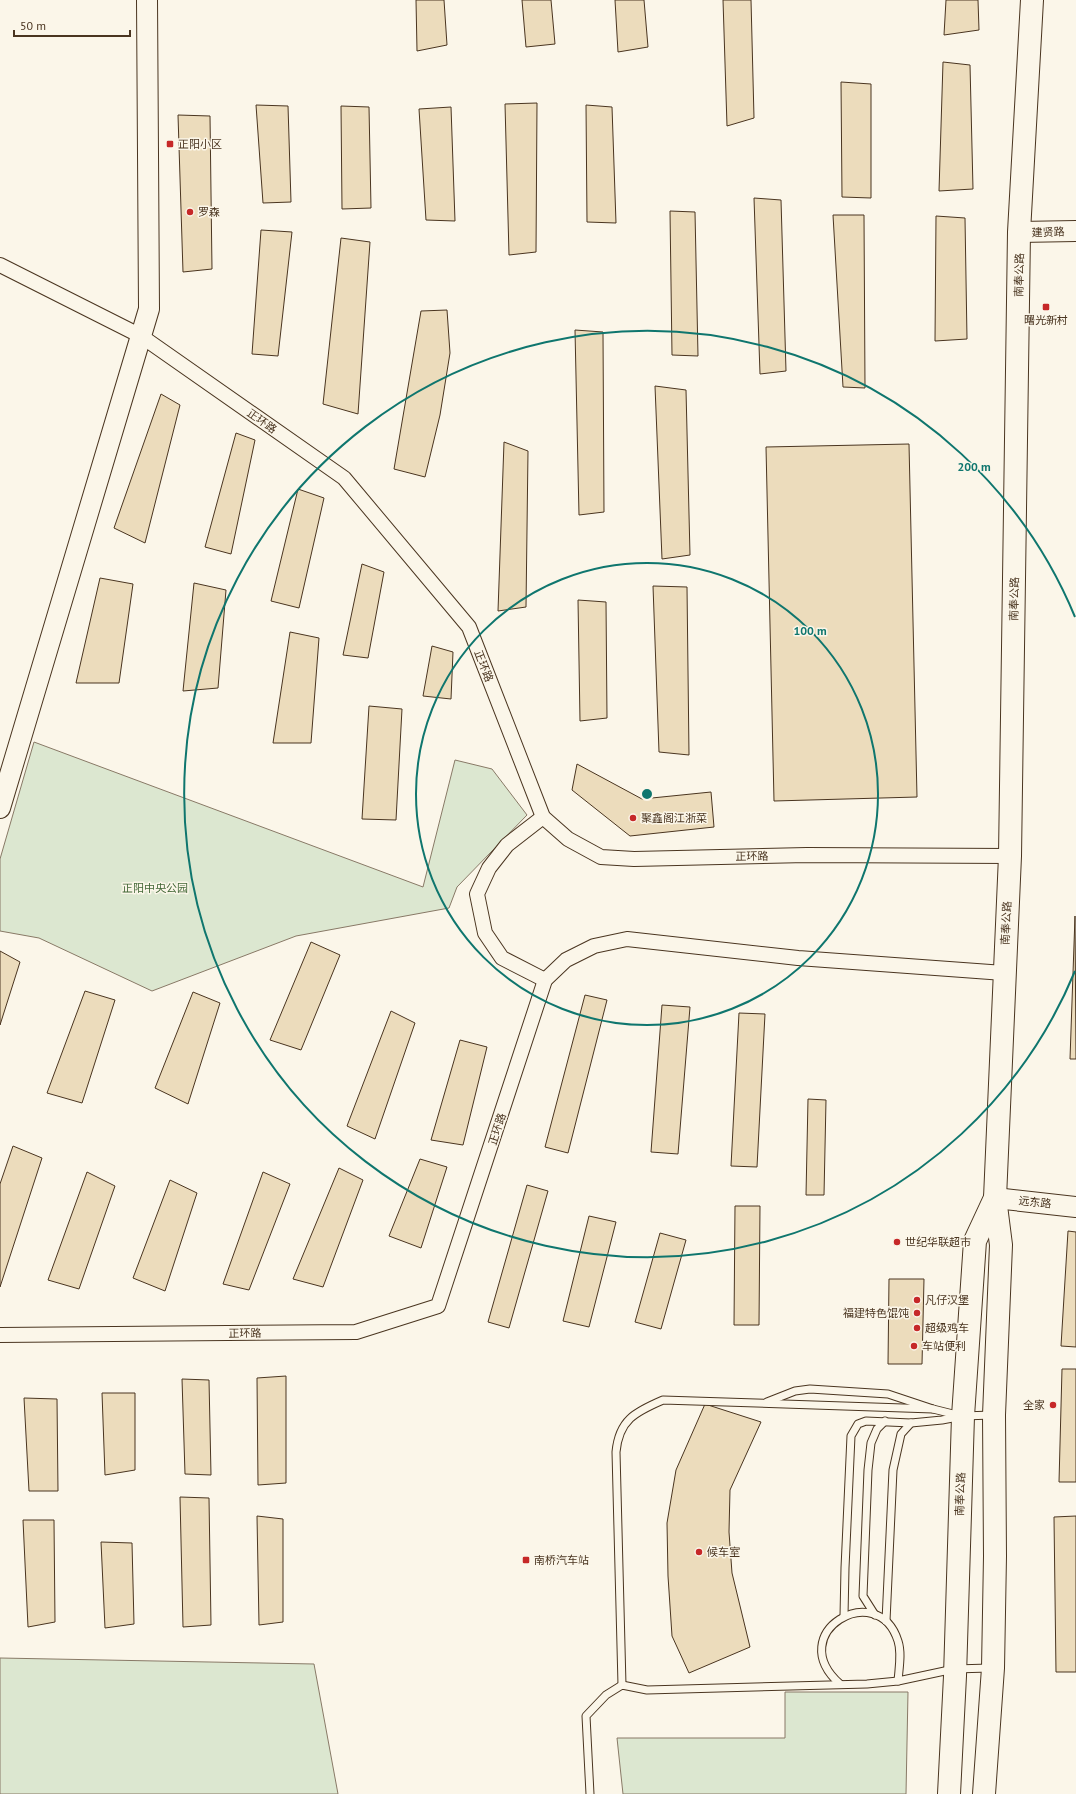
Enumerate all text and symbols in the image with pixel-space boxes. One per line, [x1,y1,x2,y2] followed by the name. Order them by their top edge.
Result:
[14,12,130,38] scale bar
[20,18,46,33] text: 50 m
[178,137,222,151] place label: 正阳小区
[165,139,175,149] marker: 正阳小区
[198,205,220,219] place label: 罗森
[185,207,195,217] marker: 罗森
[1031,224,1065,240] street label: 建贤路
[1012,253,1026,297] street label: 南奉公路
[1041,302,1051,312] marker: 曙光新村
[1024,313,1068,327] place label: 曙光新村
[244,406,280,436] street label: 正环路
[957,459,991,474] text: 200 m
[1007,577,1021,621] street label: 南奉公路
[793,623,827,638] text: 100 m
[472,648,496,684] street label: 正环路
[640,787,654,801] centre of rings
[641,811,707,825] place label: 聚鑫阁江浙菜
[628,813,638,823] marker: 聚鑫阁江浙菜
[735,849,769,863] street label: 正环路
[122,881,188,895] park label: 正阳中央公园
[998,901,1014,945] street label: 南奉公路
[485,1111,509,1147] street label: 正环路
[1018,1193,1052,1211] street label: 远东路
[905,1235,971,1249] place label: 世纪华联超市
[892,1237,902,1247] marker: 世纪华联超市
[925,1293,969,1307] place label: 凡仔汉堡
[912,1295,922,1305] marker: 凡仔汉堡
[843,1306,909,1320] place label: 福建特色馄饨
[912,1308,922,1318] marker: 福建特色馄饨
[925,1321,969,1335] place label: 超级鸡车
[912,1323,922,1333] marker: 超级鸡车
[228,1326,262,1340] street label: 正环路
[922,1339,966,1353] place label: 车站便利
[909,1341,919,1351] marker: 车站便利
[1023,1398,1045,1412] place label: 全家
[1048,1400,1058,1410] marker: 全家
[952,1472,968,1516] street label: 南奉公路
[707,1545,740,1559] place label: 候车室
[694,1547,704,1557] marker: 候车室
[534,1553,589,1567] place label: 南桥汽车站
[521,1555,531,1565] marker: 南桥汽车站

